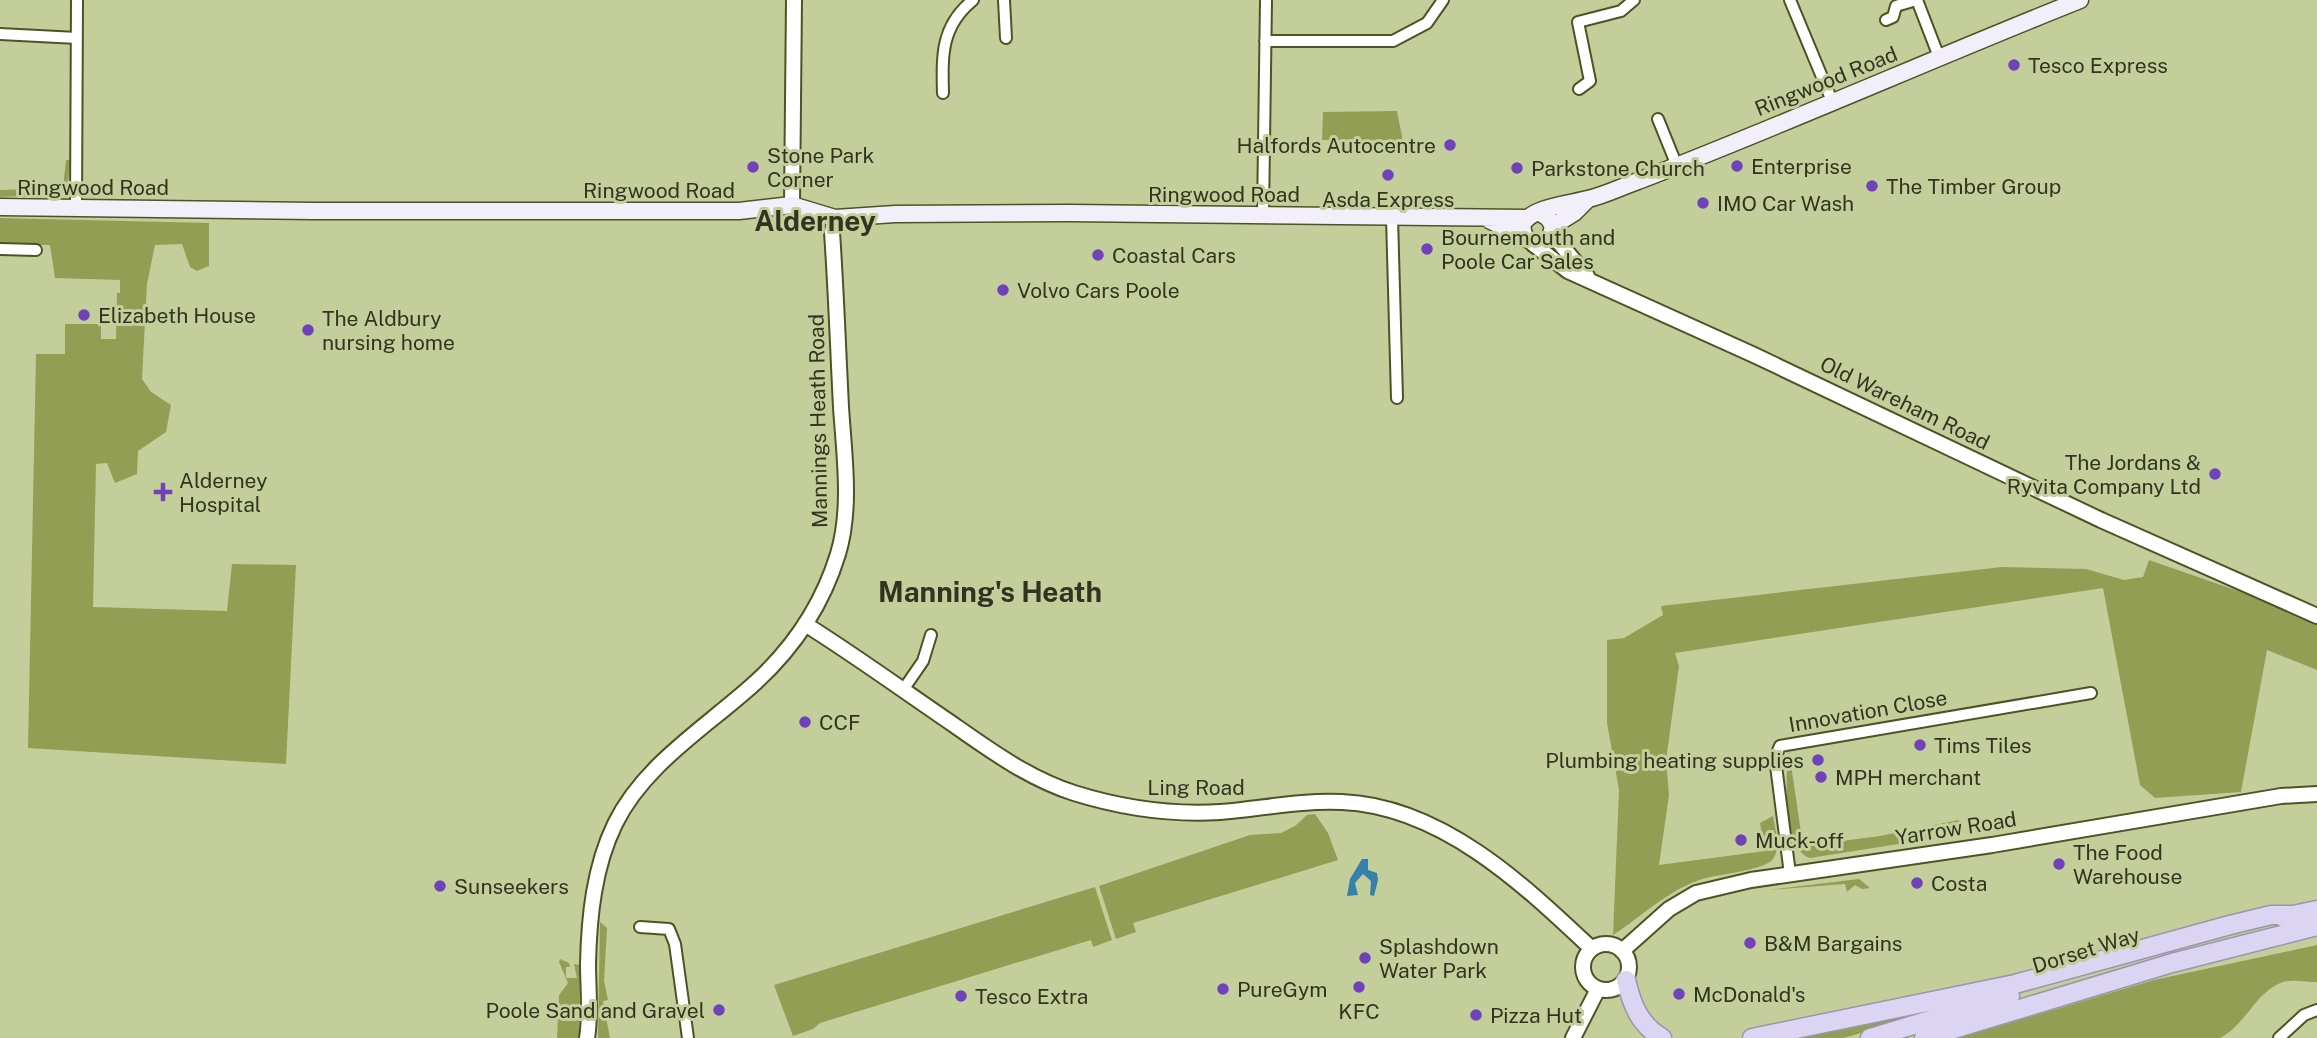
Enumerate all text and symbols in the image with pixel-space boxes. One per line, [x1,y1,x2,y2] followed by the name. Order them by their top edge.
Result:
[1751,41,1901,121] street label: Ringwood Road
[2028,53,2168,78] place label: Tesco Express
[2006,57,2022,73] marker: Tesco Express
[1237,133,1436,158] place label: Halfords Autocentre
[1442,137,1458,153] marker: Halfords Autocentre
[767,143,874,192] place label: Stone Park Corner
[1751,154,1852,179] place label: Enterprise
[1531,156,1705,181] place label: Parkstone Church
[1729,158,1745,174] marker: Enterprise
[745,159,761,175] marker: Stone Park Corner
[1509,160,1525,176] marker: Parkstone Church
[1380,167,1396,183] marker: Asda Express
[1886,174,2061,199] place label: The Timber Group
[17,175,169,200] street label: Ringwood Road
[583,178,735,203] street label: Ringwood Road
[1864,178,1880,194] marker: The Timber Group
[1148,182,1300,207] street label: Ringwood Road
[1322,187,1454,212] place label: Asda Express
[1717,191,1854,216] place label: IMO Car Wash
[1695,195,1711,211] marker: IMO Car Wash
[754,204,876,237] district label: Alderney
[1441,225,1615,274] place label: Bournemouth and Poole Car Sales
[1419,241,1435,257] marker: Bournemouth and Poole Car Sales
[1112,243,1236,268] place label: Coastal Cars
[1090,247,1106,263] marker: Coastal Cars
[1017,278,1180,303] place label: Volvo Cars Poole
[995,282,1011,298] marker: Volvo Cars Poole
[98,303,256,328] place label: Elizabeth House
[322,306,455,355] place label: The Aldbury nursing home
[76,307,92,323] marker: Elizabeth House
[804,314,832,528] street label: Mannings Heath Road
[300,322,316,338] marker: The Aldbury nursing home
[1816,351,1994,455] street label: Old Wareham Road
[2007,450,2201,499] place label: The Jordans & Ryvita Company Ltd
[2207,466,2223,482] marker: The Jordans & Ryvita Company Ltd
[179,468,267,517] place label: Alderney Hospital
[153,482,173,502] marker: Alderney Hospital
[878,575,1102,608] district label: Manning's Heath
[1787,685,1949,737] street label: Innovation Close
[819,710,860,735] place label: CCF
[797,714,813,730] marker: CCF
[1934,733,2032,758] place label: Tims Tiles
[1912,737,1928,753] marker: Tims Tiles
[1545,748,1804,773] place label: Plumbing heating supplies
[1810,752,1826,768] marker: Plumbing heating supplies
[1835,765,1981,790] place label: MPH merchant
[1813,769,1829,785] marker: MPH merchant
[1147,775,1245,800] street label: Ling Road
[1894,806,2018,850] street label: Yarrow Road
[1755,828,1844,853] place label: Muck-off
[1733,832,1749,848] marker: Muck-off
[2073,840,2182,889] place label: The Food Warehouse
[2051,856,2067,872] marker: The Food Warehouse
[1931,871,1987,896] place label: Costa
[454,874,569,899] place label: Sunseekers
[1909,875,1925,891] marker: Costa
[432,878,448,894] marker: Sunseekers
[2029,922,2143,978] street label: Dorset Way
[1764,931,1903,956] place label: B&M Bargains
[1379,934,1499,983] place label: Splashdown Water Park
[1742,935,1758,951] marker: B&M Bargains
[1357,950,1373,966] marker: Splashdown Water Park
[1237,977,1327,1002] place label: PureGym
[1351,979,1367,995] marker: KFC
[1215,981,1231,997] marker: PureGym
[1693,982,1805,1007] place label: McDonald's
[975,984,1088,1009] place label: Tesco Extra
[1671,986,1687,1002] marker: McDonald's
[953,988,969,1004] marker: Tesco Extra
[486,998,705,1023] place label: Poole Sand and Gravel
[1338,999,1380,1024] place label: KFC
[711,1002,727,1018] marker: Poole Sand and Gravel
[1490,1003,1582,1028] place label: Pizza Hut
[1468,1007,1484,1023] marker: Pizza Hut

